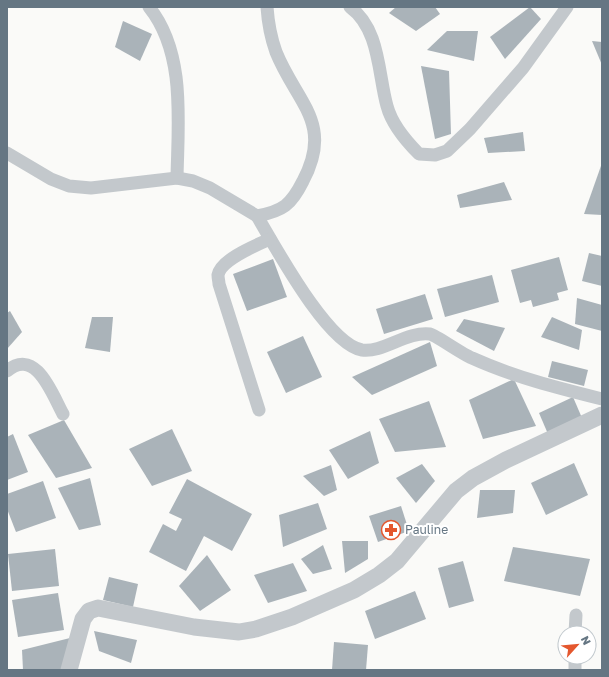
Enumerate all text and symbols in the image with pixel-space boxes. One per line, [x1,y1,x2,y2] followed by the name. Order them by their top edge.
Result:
[380,519,402,541] pharmacy icon: Pauline
[405,522,448,537] place label: Pauline
[557,625,597,665] north arrow
[579,634,594,647] text: N

